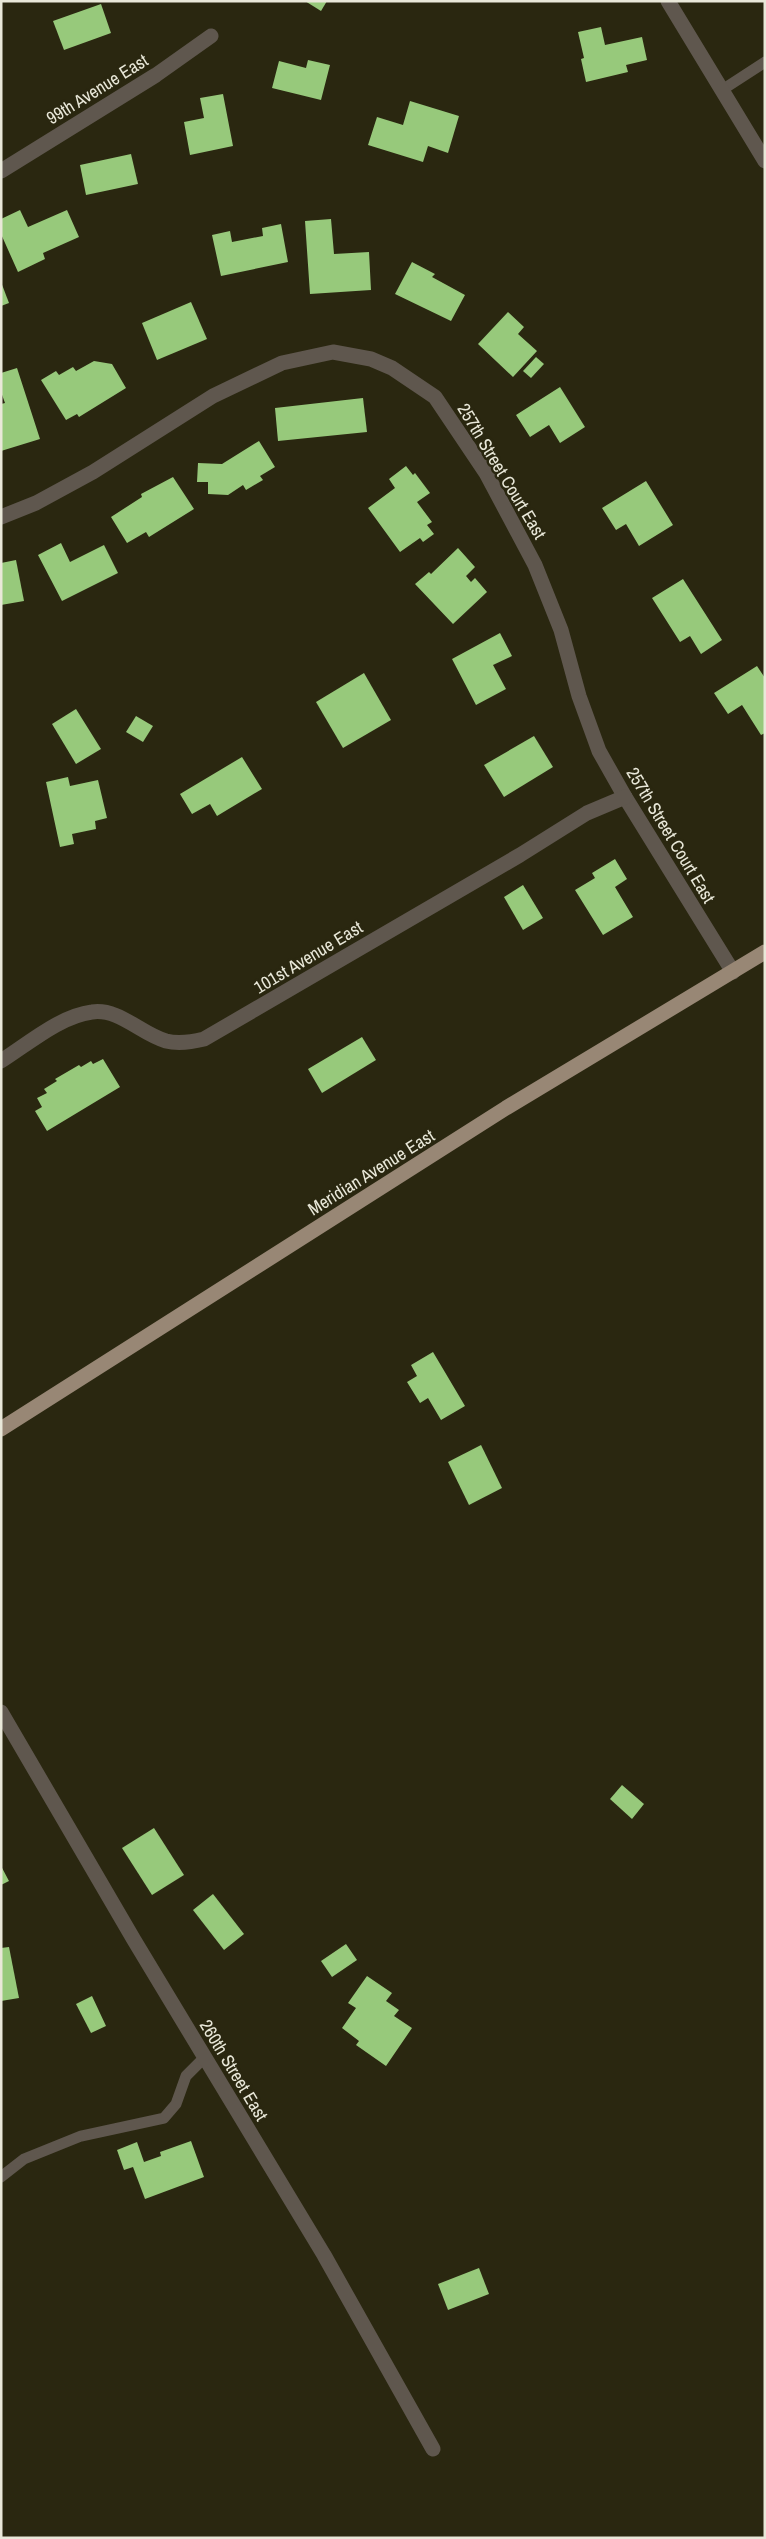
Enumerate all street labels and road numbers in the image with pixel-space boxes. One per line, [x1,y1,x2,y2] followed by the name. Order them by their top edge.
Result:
[41,48,153,130] street label: 99th Avenue East
[452,398,552,544] street label: 257th Street Court East
[621,762,721,908] street label: 257th Street Court East
[249,915,367,999] street label: 101st Avenue East
[303,1123,439,1221] street label: Meridian Avenue East
[194,2015,274,2125] street label: 260th Street East

